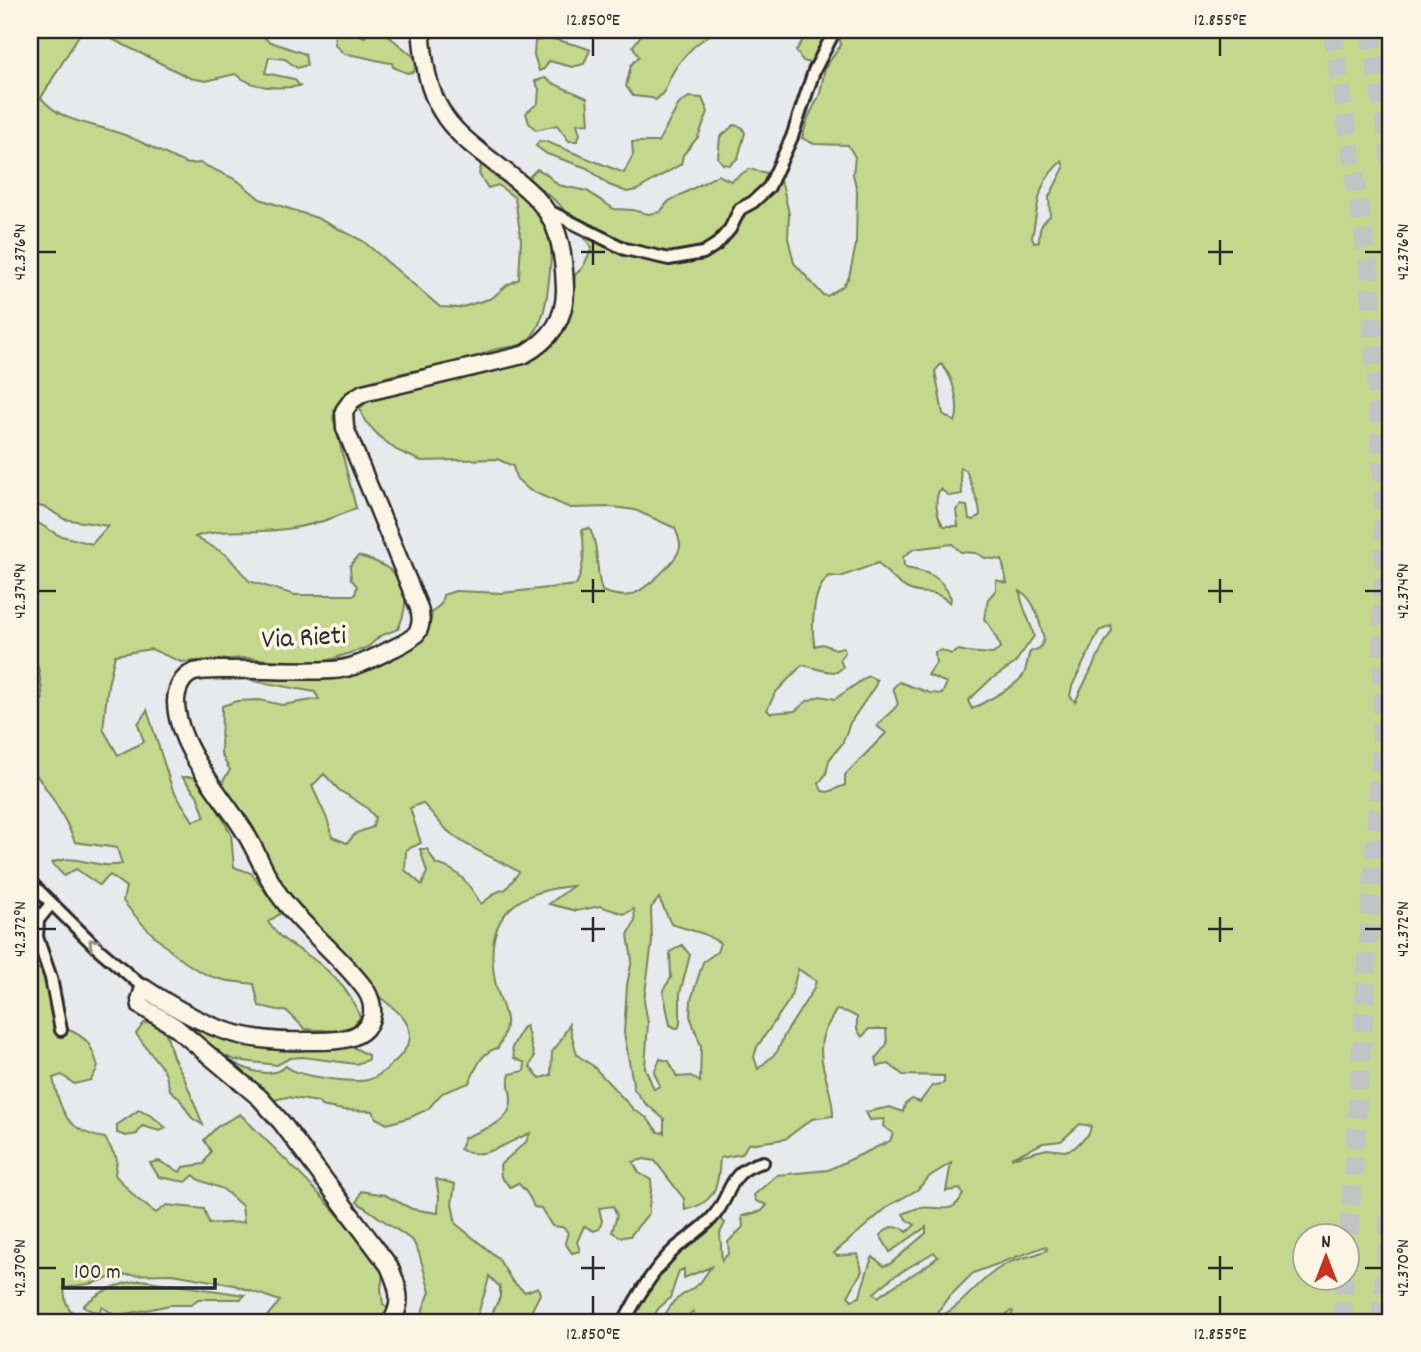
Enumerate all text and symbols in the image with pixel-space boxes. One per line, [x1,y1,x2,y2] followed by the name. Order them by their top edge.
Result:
[566,9,620,34] text: 12.850°E
[1194,9,1246,34] text: 12.855°E
[9,224,34,280] text: 42.376°N
[1392,224,1417,280] text: 42.376°N
[9,563,34,619] text: 42.374°N
[1392,563,1417,619] text: 42.374°N
[261,618,347,662] street label: Via Rieti
[9,901,34,957] text: 42.372°N
[1392,901,1417,957] text: 42.372°N
[88,939,101,951] one-way arrow
[1292,1222,1362,1292] north arrow
[1321,1230,1331,1257] text: N
[9,1239,34,1297] text: 42.370°N
[1392,1239,1417,1297] text: 42.370°N
[63,1247,215,1291] scale bar
[74,1259,121,1289] text: 100 m
[566,1323,620,1348] text: 12.850°E
[1194,1323,1246,1348] text: 12.855°E

